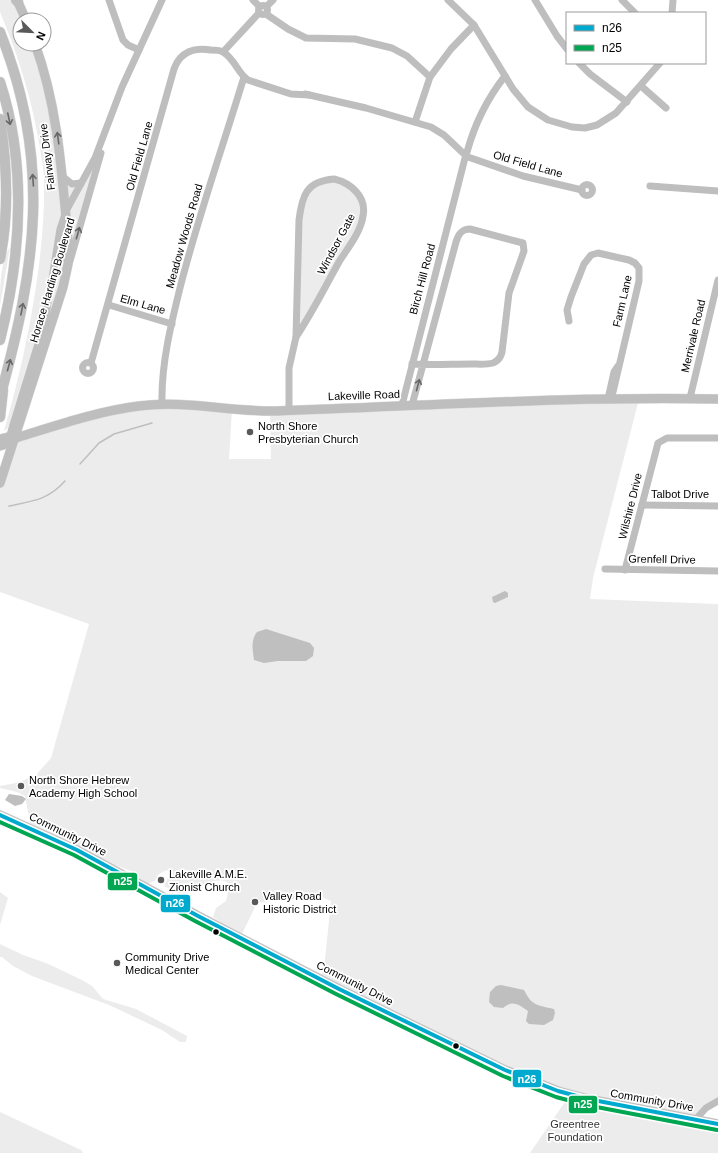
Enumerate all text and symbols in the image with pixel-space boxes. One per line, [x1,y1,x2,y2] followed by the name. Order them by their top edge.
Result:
[12,12,52,52] north arrow
[566,12,706,64] legend
[602,21,622,35] text: n26
[34,30,48,42] text: N
[602,41,622,55] text: n25
[6,113,14,126] one-way arrow
[123,120,155,192] street label: Old Field Lane
[37,123,57,191] street label: Fairway Drive
[54,132,62,145] one-way arrow
[492,148,564,180] street label: Old Field Lane
[30,174,37,187] one-way arrow
[163,182,205,290] street label: Meadow Woods Road
[315,211,357,277] street label: Windsor Gate
[27,216,77,344] street label: Horace Harding Boulevard
[75,227,83,240] one-way arrow
[407,242,437,316] street label: Birch Hill Road
[610,274,634,328] street label: Farm Lane
[119,292,167,316] street label: Elm Lane
[679,298,707,374] street label: Merrivale Road
[18,303,26,316] one-way arrow
[6,358,13,371] one-way arrow
[414,378,422,391] one-way arrow
[328,388,400,402] street label: Lakeville Road
[258,420,358,445] place label: North Shore Presbyterian Church
[245,427,255,437] marker: North Shore Presbyterian Church
[616,472,644,540] street label: Wilshire Drive
[651,488,709,500] street label: Talbot Drive
[628,552,696,566] street label: Grenfell Drive
[29,774,137,799] place label: North Shore Hebrew Academy High School
[16,781,26,791] marker: North Shore Hebrew Academy High School
[27,810,109,858] street label: Community Drive
[169,868,247,893] place label: Lakeville A.M.E. Zionist Church
[107,872,138,891] line badge: n25
[114,875,132,887] text: n25
[156,875,166,885] marker: Lakeville A.M.E. Zionist Church
[263,890,336,915] place label: Valley Road Historic District
[160,894,191,913] line badge: n26
[166,897,184,909] text: n26
[250,897,260,907] marker: Valley Road Historic District
[211,927,221,937] unlabelled marker
[125,951,209,976] place label: Community Drive Medical Center
[112,958,122,968] marker: Community Drive Medical Center
[315,959,395,1007] street label: Community Drive
[451,1041,461,1051] unlabelled marker
[512,1069,542,1088] line badge: n26
[518,1073,536,1085] text: n26
[609,1087,695,1113] street label: Community Drive
[568,1095,598,1114] line badge: n25
[574,1098,592,1110] text: n25
[547,1118,603,1143] park label: Greentree Foundation

